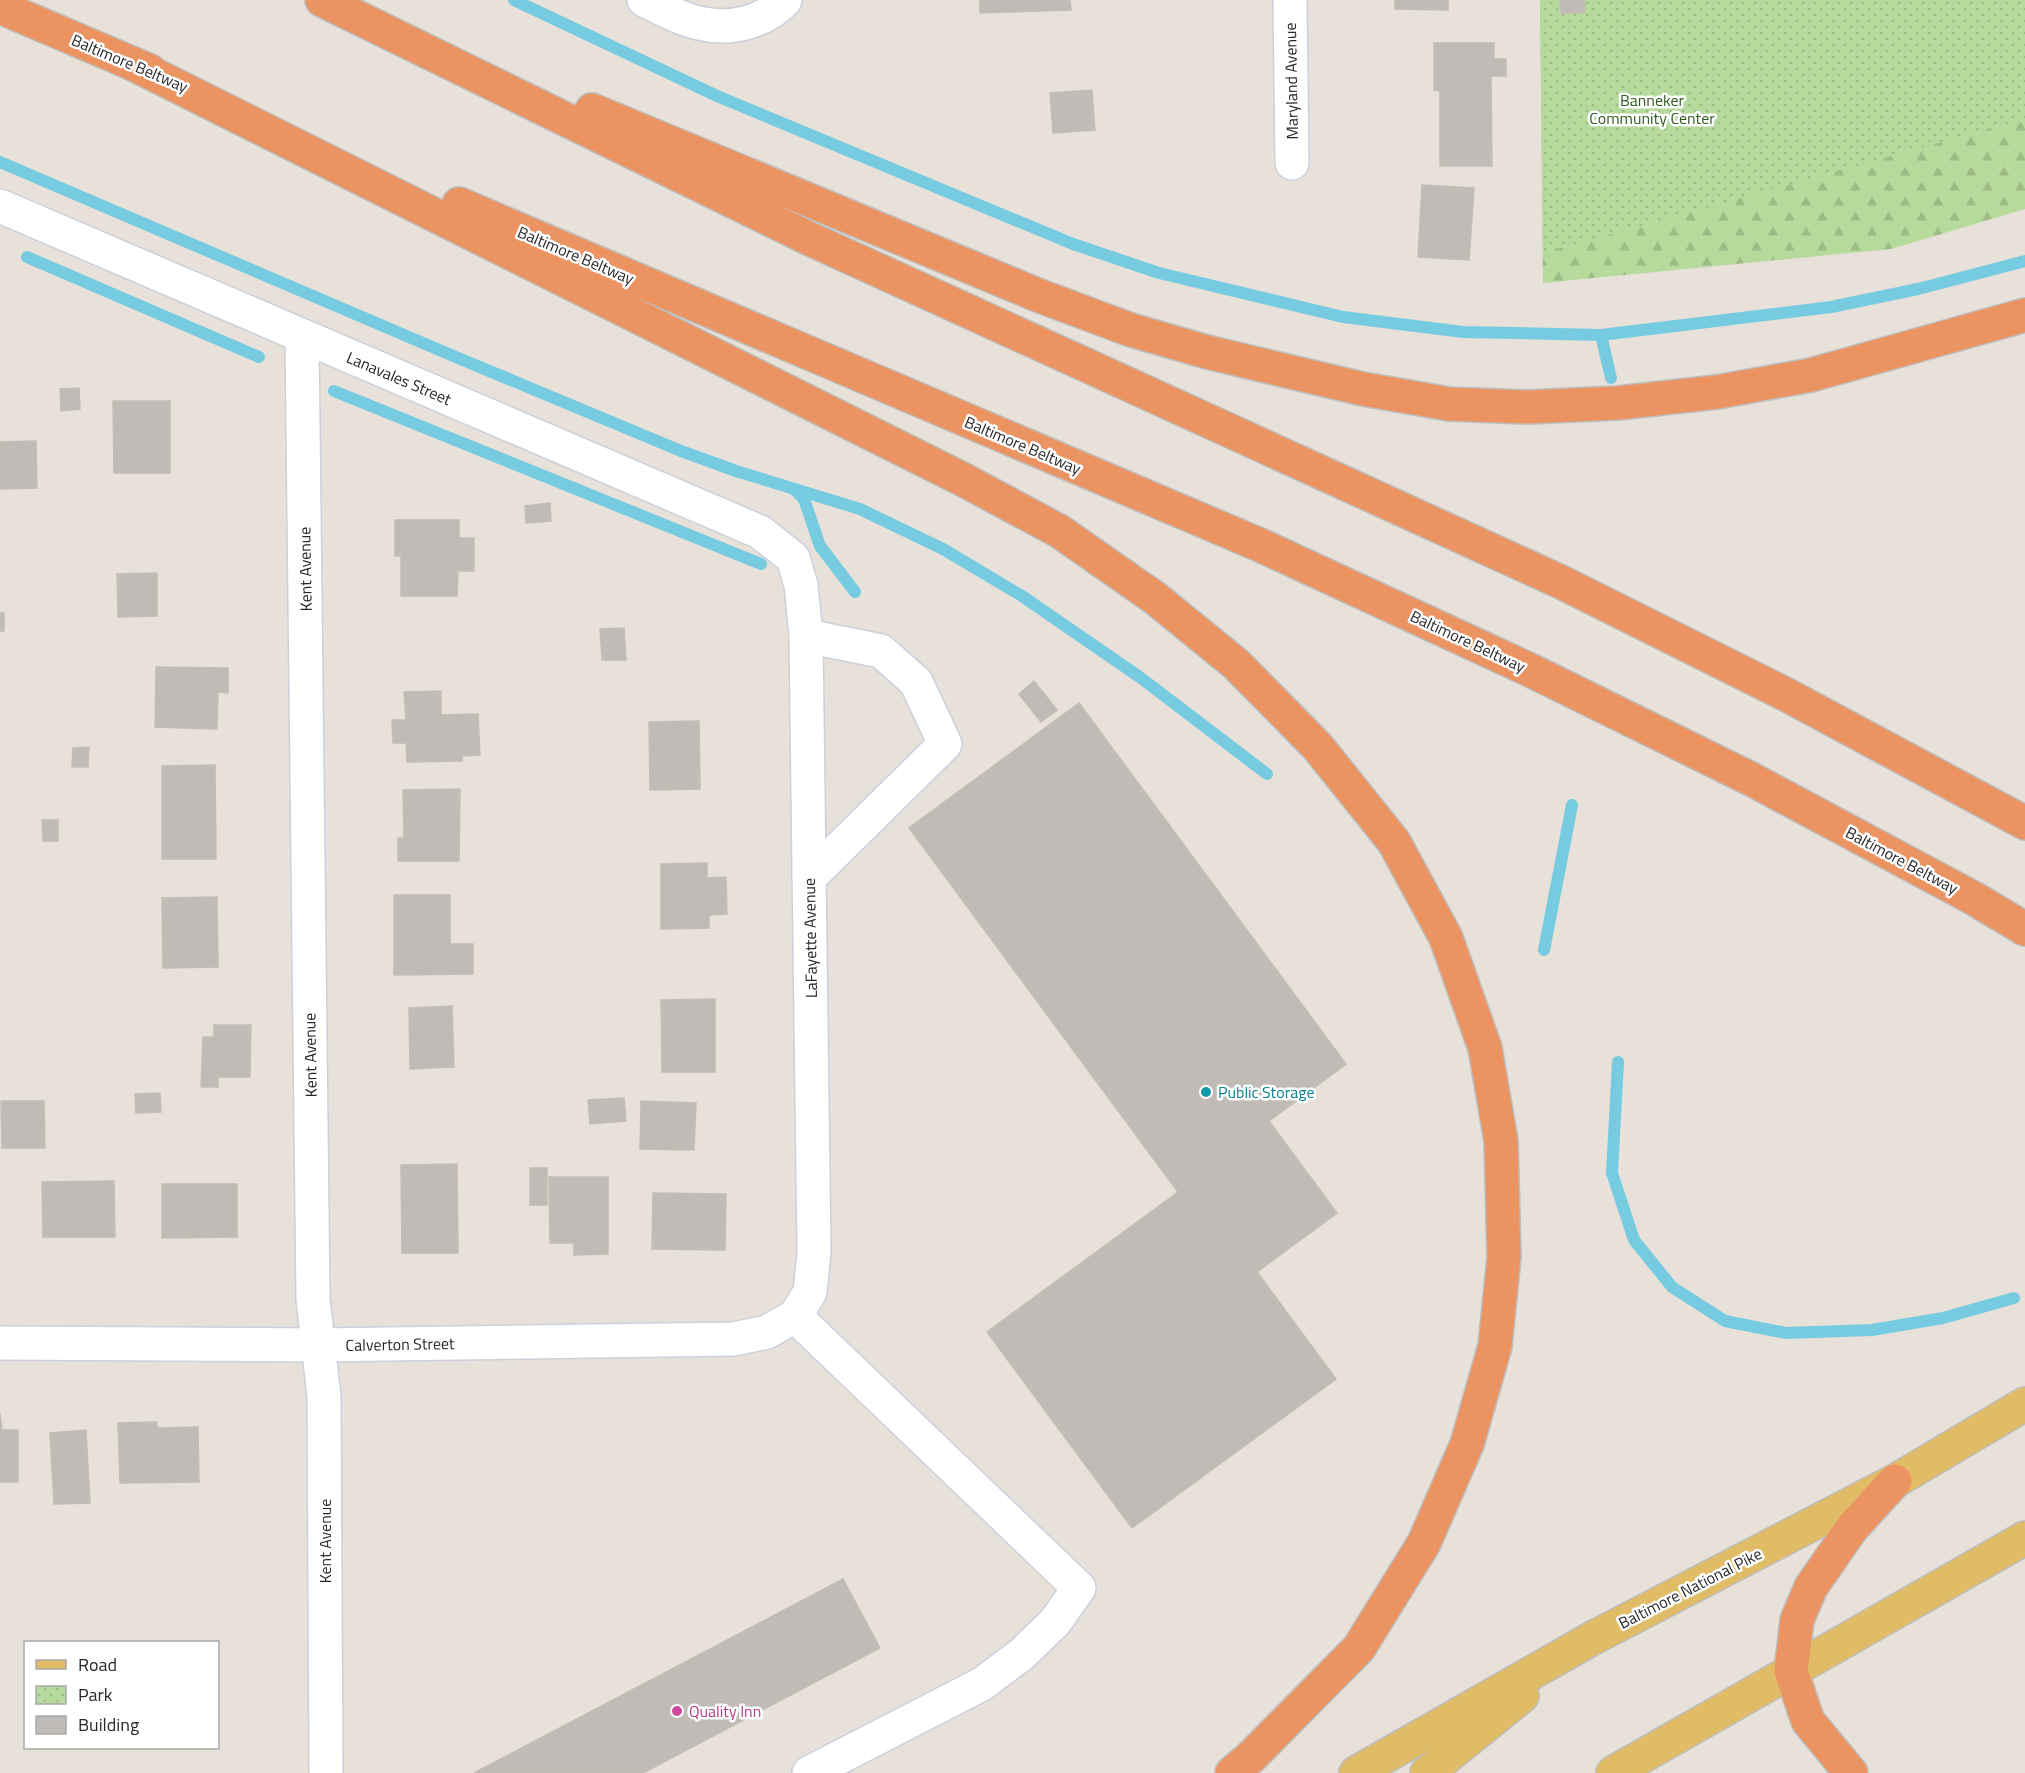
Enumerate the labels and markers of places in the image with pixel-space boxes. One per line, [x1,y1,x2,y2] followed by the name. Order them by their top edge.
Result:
[1218,1080,1315,1104] place label: Public Storage
[1199,1085,1213,1099] marker: Public Storage
[689,1699,761,1723] place label: Quality Inn
[670,1704,684,1718] marker: Quality Inn

